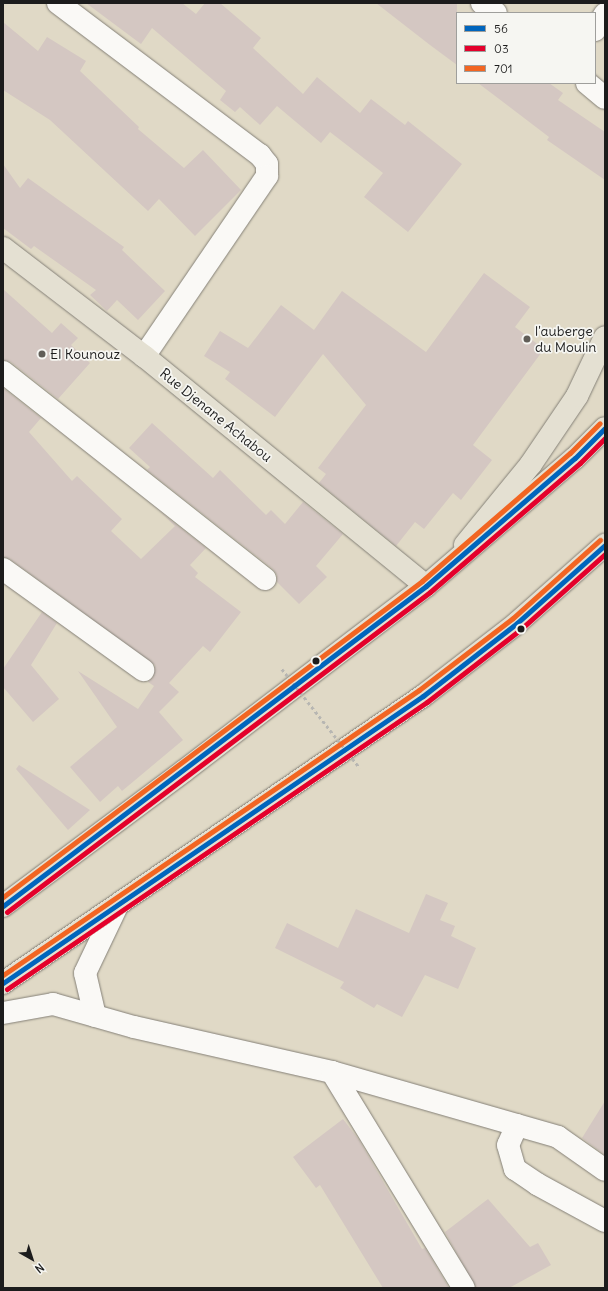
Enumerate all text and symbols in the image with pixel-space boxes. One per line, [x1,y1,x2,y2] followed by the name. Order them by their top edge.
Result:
[456,12,596,84] legend
[494,21,508,36] text: 56
[494,41,509,56] text: 03
[494,61,513,76] text: 701
[535,323,596,356] place label: l'auberge du Moulin
[522,334,532,344] marker: l'auberge du Moulin
[50,346,120,362] place label: El Kounouz
[37,349,47,359] marker: El Kounouz
[157,365,275,465] street label: Rue Djenane Achabou
[516,624,526,634] unlabelled marker
[311,656,321,666] unlabelled marker
[12,1239,52,1279] north arrow
[32,1260,47,1276] text: N

